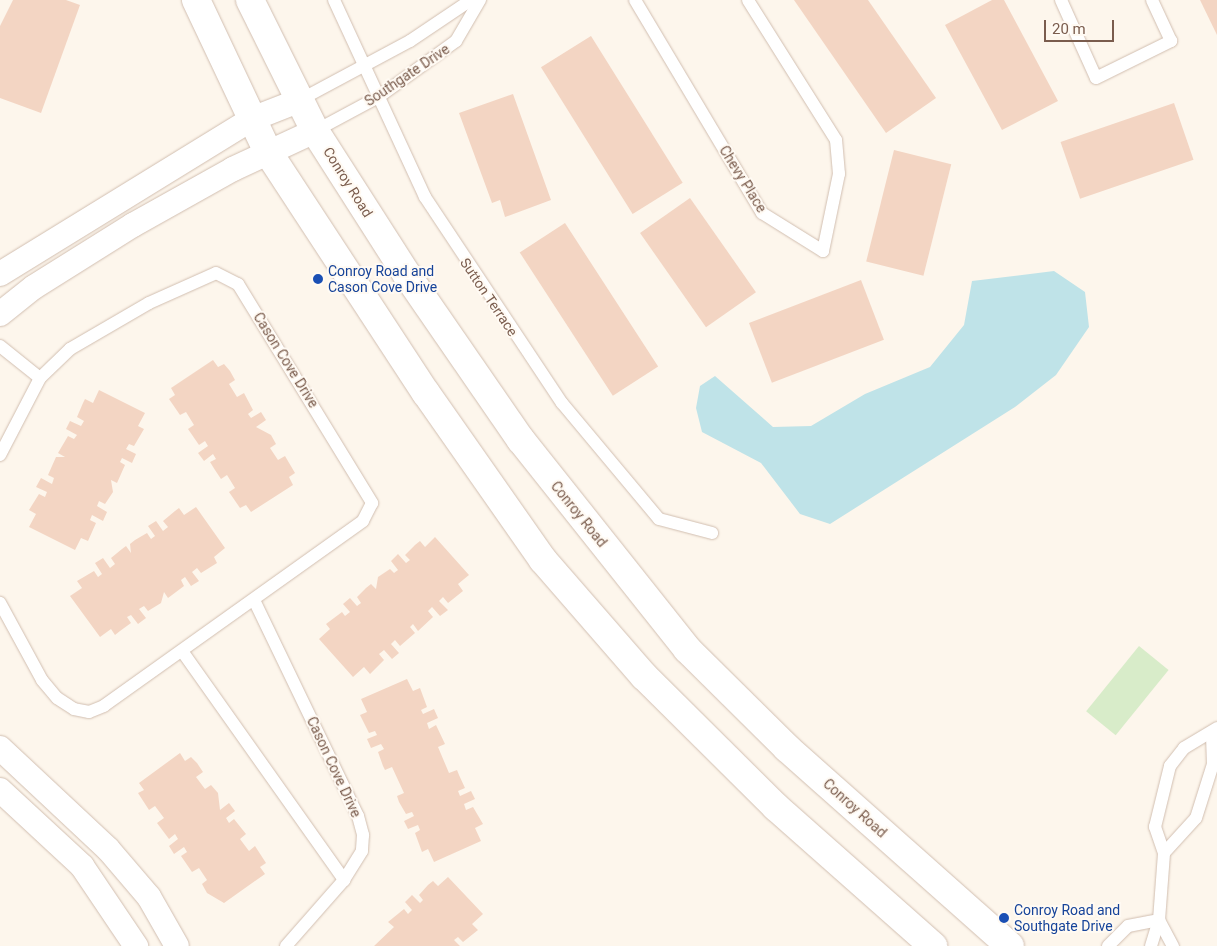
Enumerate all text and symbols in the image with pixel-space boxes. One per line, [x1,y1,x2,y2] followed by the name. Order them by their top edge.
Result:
[1047,10,1117,42] scale bar
[1052,20,1086,38] text: 20 m
[361,40,453,110] street label: Southgate Drive
[716,142,770,216] street label: Chevy Place
[320,144,376,220] street label: Conroy Road
[457,255,521,339] street label: Sutton Terrace
[328,263,437,296] place label: Conroy Road and Cason Cove Drive
[312,273,324,285] marker: Conroy Road and Cason Cove Drive
[250,309,322,411] street label: Cason Cove Drive
[547,478,611,550] street label: Conroy Road
[303,714,365,820] street label: Cason Cove Drive
[820,775,890,841] street label: Conroy Road
[1014,902,1120,934] place label: Conroy Road and Southgate Drive
[998,912,1010,924] marker: Conroy Road and Southgate Drive

